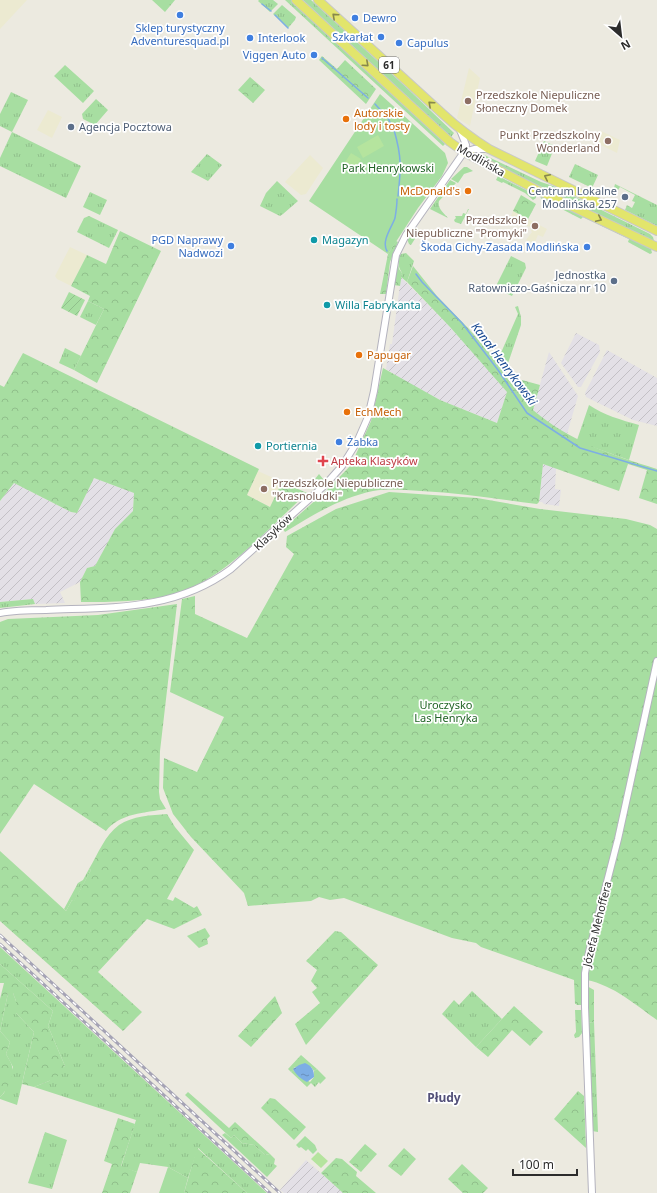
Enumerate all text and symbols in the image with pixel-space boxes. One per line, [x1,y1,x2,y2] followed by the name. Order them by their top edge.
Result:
[175,10,185,20] marker: Sklep turystyczny Adventuresquad.pl
[363,10,397,25] place label: Dewro
[332,13,340,21] one-way arrow
[350,13,360,23] marker: Dewro
[601,16,641,56] north arrow
[131,20,229,48] place label: Sklep turystyczny Adventuresquad.pl
[332,29,373,44] place label: Szkarłat
[258,30,305,45] place label: Interlook
[376,32,386,42] marker: Szkarłat
[245,33,255,43] marker: Interlook
[407,35,449,50] place label: Capulus
[618,37,633,54] text: N
[394,38,404,48] marker: Capulus
[243,47,306,62] place label: Viggen Auto
[309,50,319,60] marker: Viggen Auto
[379,57,399,73] road number: 61
[362,59,369,66] one-way arrow
[476,87,600,115] place label: Przedszkole Niepuliczne Słoneczny Domek
[463,96,473,106] marker: Przedszkole Niepuliczne Słoneczny Domek
[428,101,436,108] one-way arrow
[354,105,410,133] place label: Autorskie lody i tosty
[341,114,351,124] marker: Autorskie lody i tosty
[79,119,172,134] place label: Agencja Pocztowa
[66,122,76,132] marker: Agencja Pocztowa
[499,127,600,155] place label: Punkt Przedszkolny Wonderland
[603,136,613,146] marker: Punkt Przedszkolny Wonderland
[454,140,508,179] street label: Modlińska
[342,160,434,175] park label: Park Henrykowski
[543,174,551,182] one-way arrow
[400,183,460,198] place label: McDonald's
[528,183,617,211] place label: Centrum Lokalne Modlińska 257
[463,186,473,196] marker: McDonald's
[620,192,630,202] marker: Centrum Lokalne Modlińska 257
[406,212,527,240] place label: Przedszkole Niepubliczne "Promyki"
[595,214,602,222] one-way arrow
[530,221,540,231] marker: Przedszkole Niepubliczne "Promyki"
[151,232,223,260] place label: PGD Naprawy Nadwozi
[322,232,369,247] place label: Magazyn
[309,235,319,245] marker: Magazyn
[421,239,579,254] place label: Škoda Cichy-Zasada Modlińska
[226,241,236,251] marker: PGD Naprawy Nadwozi
[582,242,592,252] marker: Škoda Cichy-Zasada Modlińska
[468,267,606,295] place label: Jednostka Ratowniczo-Gaśnicza nr 10
[609,276,619,286] marker: Jednostka Ratowniczo-Gaśnicza nr 10
[335,297,421,312] place label: Willa Fabrykanta
[322,300,332,310] marker: Willa Fabrykanta
[467,319,542,410] water label: Kanał Henrykowski
[367,347,411,362] place label: Papugar
[354,350,364,360] marker: Papugar
[355,404,401,419] place label: EchMech
[342,407,352,417] marker: EchMech
[347,434,378,449] place label: Żabka
[334,437,344,447] marker: Żabka
[266,438,317,453] place label: Portiernia
[253,441,263,451] marker: Portiernia
[331,453,418,468] place label: Apteka Klasyków
[318,456,328,466] marker: Apteka Klasyków
[272,475,403,503] place label: Przedszkole Niepubliczne "Krasnoludki"
[259,484,269,494] marker: Przedszkole Niepubliczne "Krasnoludki"
[250,510,295,553] street label: Klasyków
[414,697,478,725] park label: Uroczysko Las Henryka
[578,880,614,969] street label: Józefa Mehoffera
[427,1089,461,1106] district label: Płudy
[513,1151,577,1177] scale bar
[519,1156,554,1173] text: 100 m

